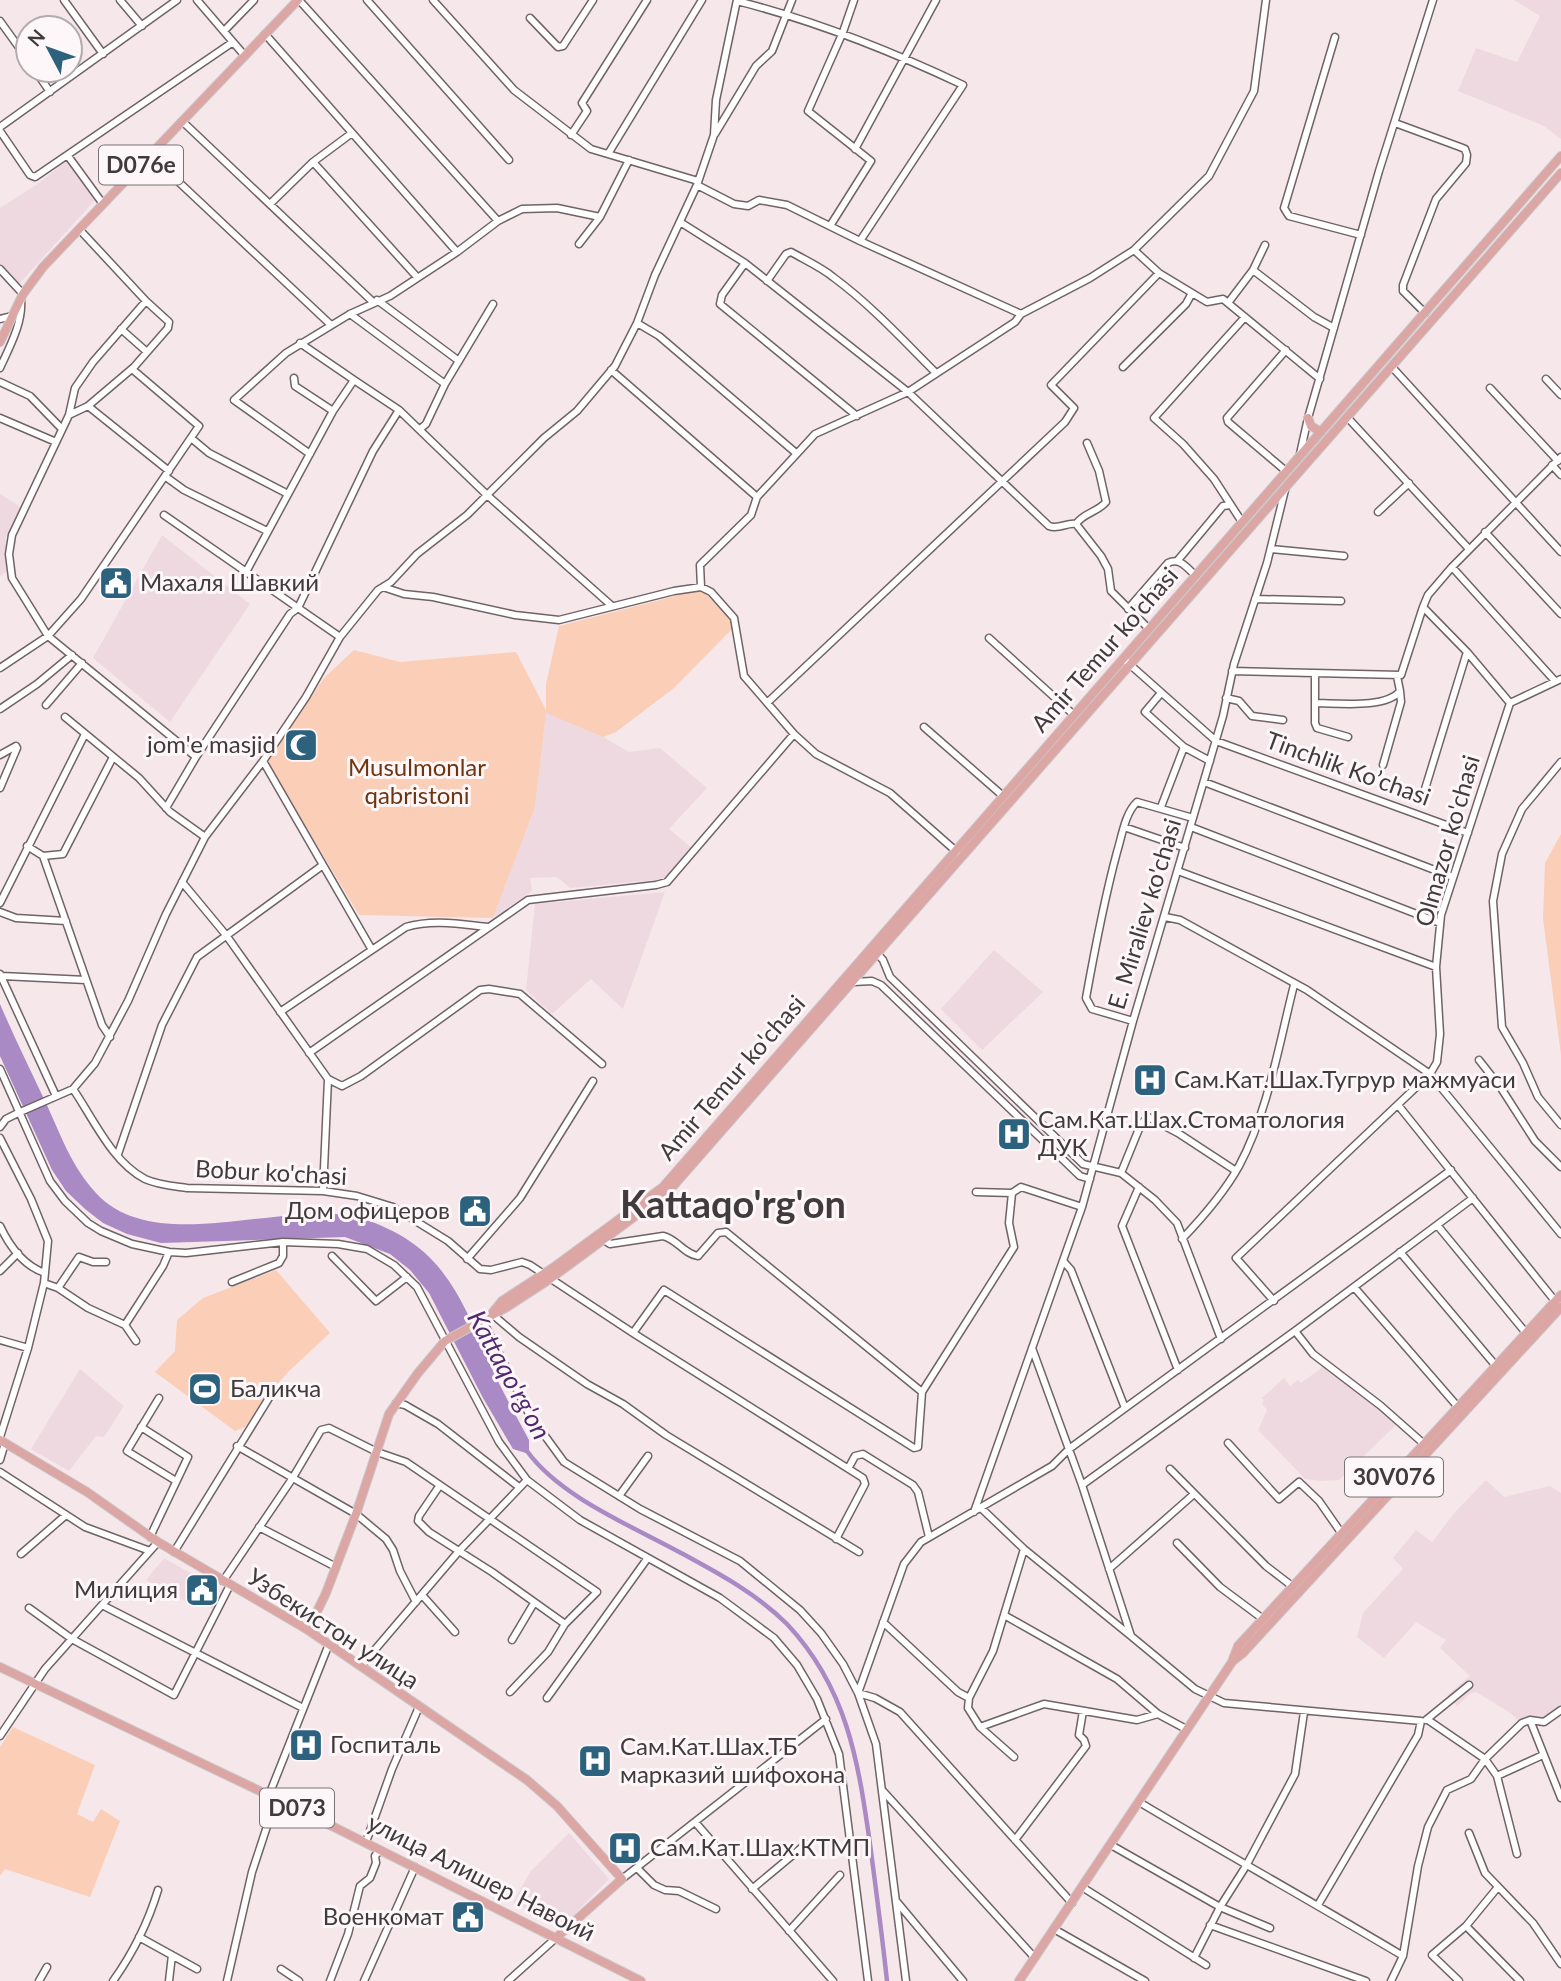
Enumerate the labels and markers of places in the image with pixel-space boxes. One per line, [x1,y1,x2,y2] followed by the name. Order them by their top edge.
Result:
[97,564,135,602] public building icon: Махаля Шавкий
[140,567,319,596] place label: Махаля Шавкий
[282,726,320,764] mosque icon: jom'e masjid
[146,729,276,758] place label: jom'e masjid
[1131,1061,1169,1099] hospital icon: Сам.Кат.Шах.Тугрур мажмуаси
[1174,1064,1516,1093] place label: Сам.Кат.Шах.Тугрур мажмуаси
[1038,1104,1345,1161] place label: Сам.Кат.Шах.Стоматология ДУК
[995,1115,1033,1153] hospital icon: Сам.Кат.Шах.Стоматология ДУК
[456,1192,494,1230] public building icon: Дом офицеров
[285,1195,450,1224] place label: Дом офицеров
[186,1370,224,1408] sports icon: Баликча
[230,1373,321,1402] place label: Баликча
[183,1571,221,1609] public building icon: Милиция
[74,1574,178,1603] place label: Милиция
[287,1726,325,1764] hospital icon: Госпиталь
[330,1729,441,1758] place label: Госпиталь
[620,1731,845,1788] place label: Сам.Кат.Шах.ТБ марказий шифохона
[576,1742,614,1780] hospital icon: Сам.Кат.Шах.ТБ марказий шифохона
[606,1829,644,1867] hospital icon: Сам.Кат.Шах.КТМП
[650,1832,870,1861] place label: Сам.Кат.Шах.КТМП
[449,1898,487,1936] public building icon: Военкомат
[323,1901,444,1930] place label: Военкомат

